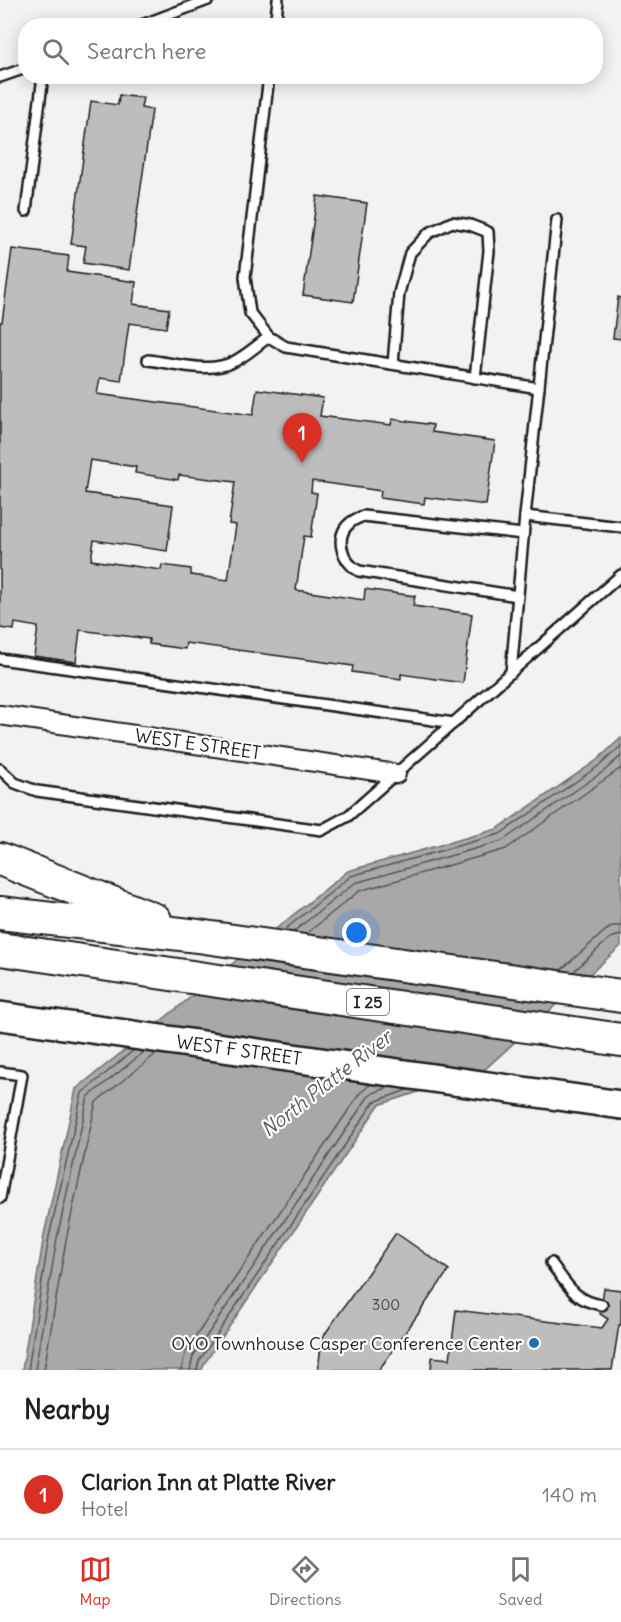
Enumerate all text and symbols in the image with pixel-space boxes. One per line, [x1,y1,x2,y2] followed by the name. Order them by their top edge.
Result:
[18,18,603,84] search box
[39,35,72,68] icon: search
[87,37,206,65] text: Search here
[282,414,322,463] pin: 1
[134,724,262,764] street label: WEST E STREET
[342,918,371,947] your location
[347,989,389,1015] road number: I 25
[256,1023,398,1142] water label: North Platte River
[175,1030,303,1070] street label: WEST F STREET
[372,1295,400,1314] house number: 300
[171,1332,523,1355] place label: OYO Townhouse Casper Conference Center
[527,1336,541,1350] marker: OYO Townhouse Casper Conference Center
[24,1393,110,1426] text: Nearby
[81,1468,335,1496] text: Clarion Inn at Platte River
[40,1482,47,1507] text: 1
[542,1482,597,1507] text: 140 m
[81,1496,128,1521] text: Hotel
[79,1553,112,1609] tab: Map
[269,1553,341,1609] tab: Directions
[499,1553,542,1609] tab: Saved

